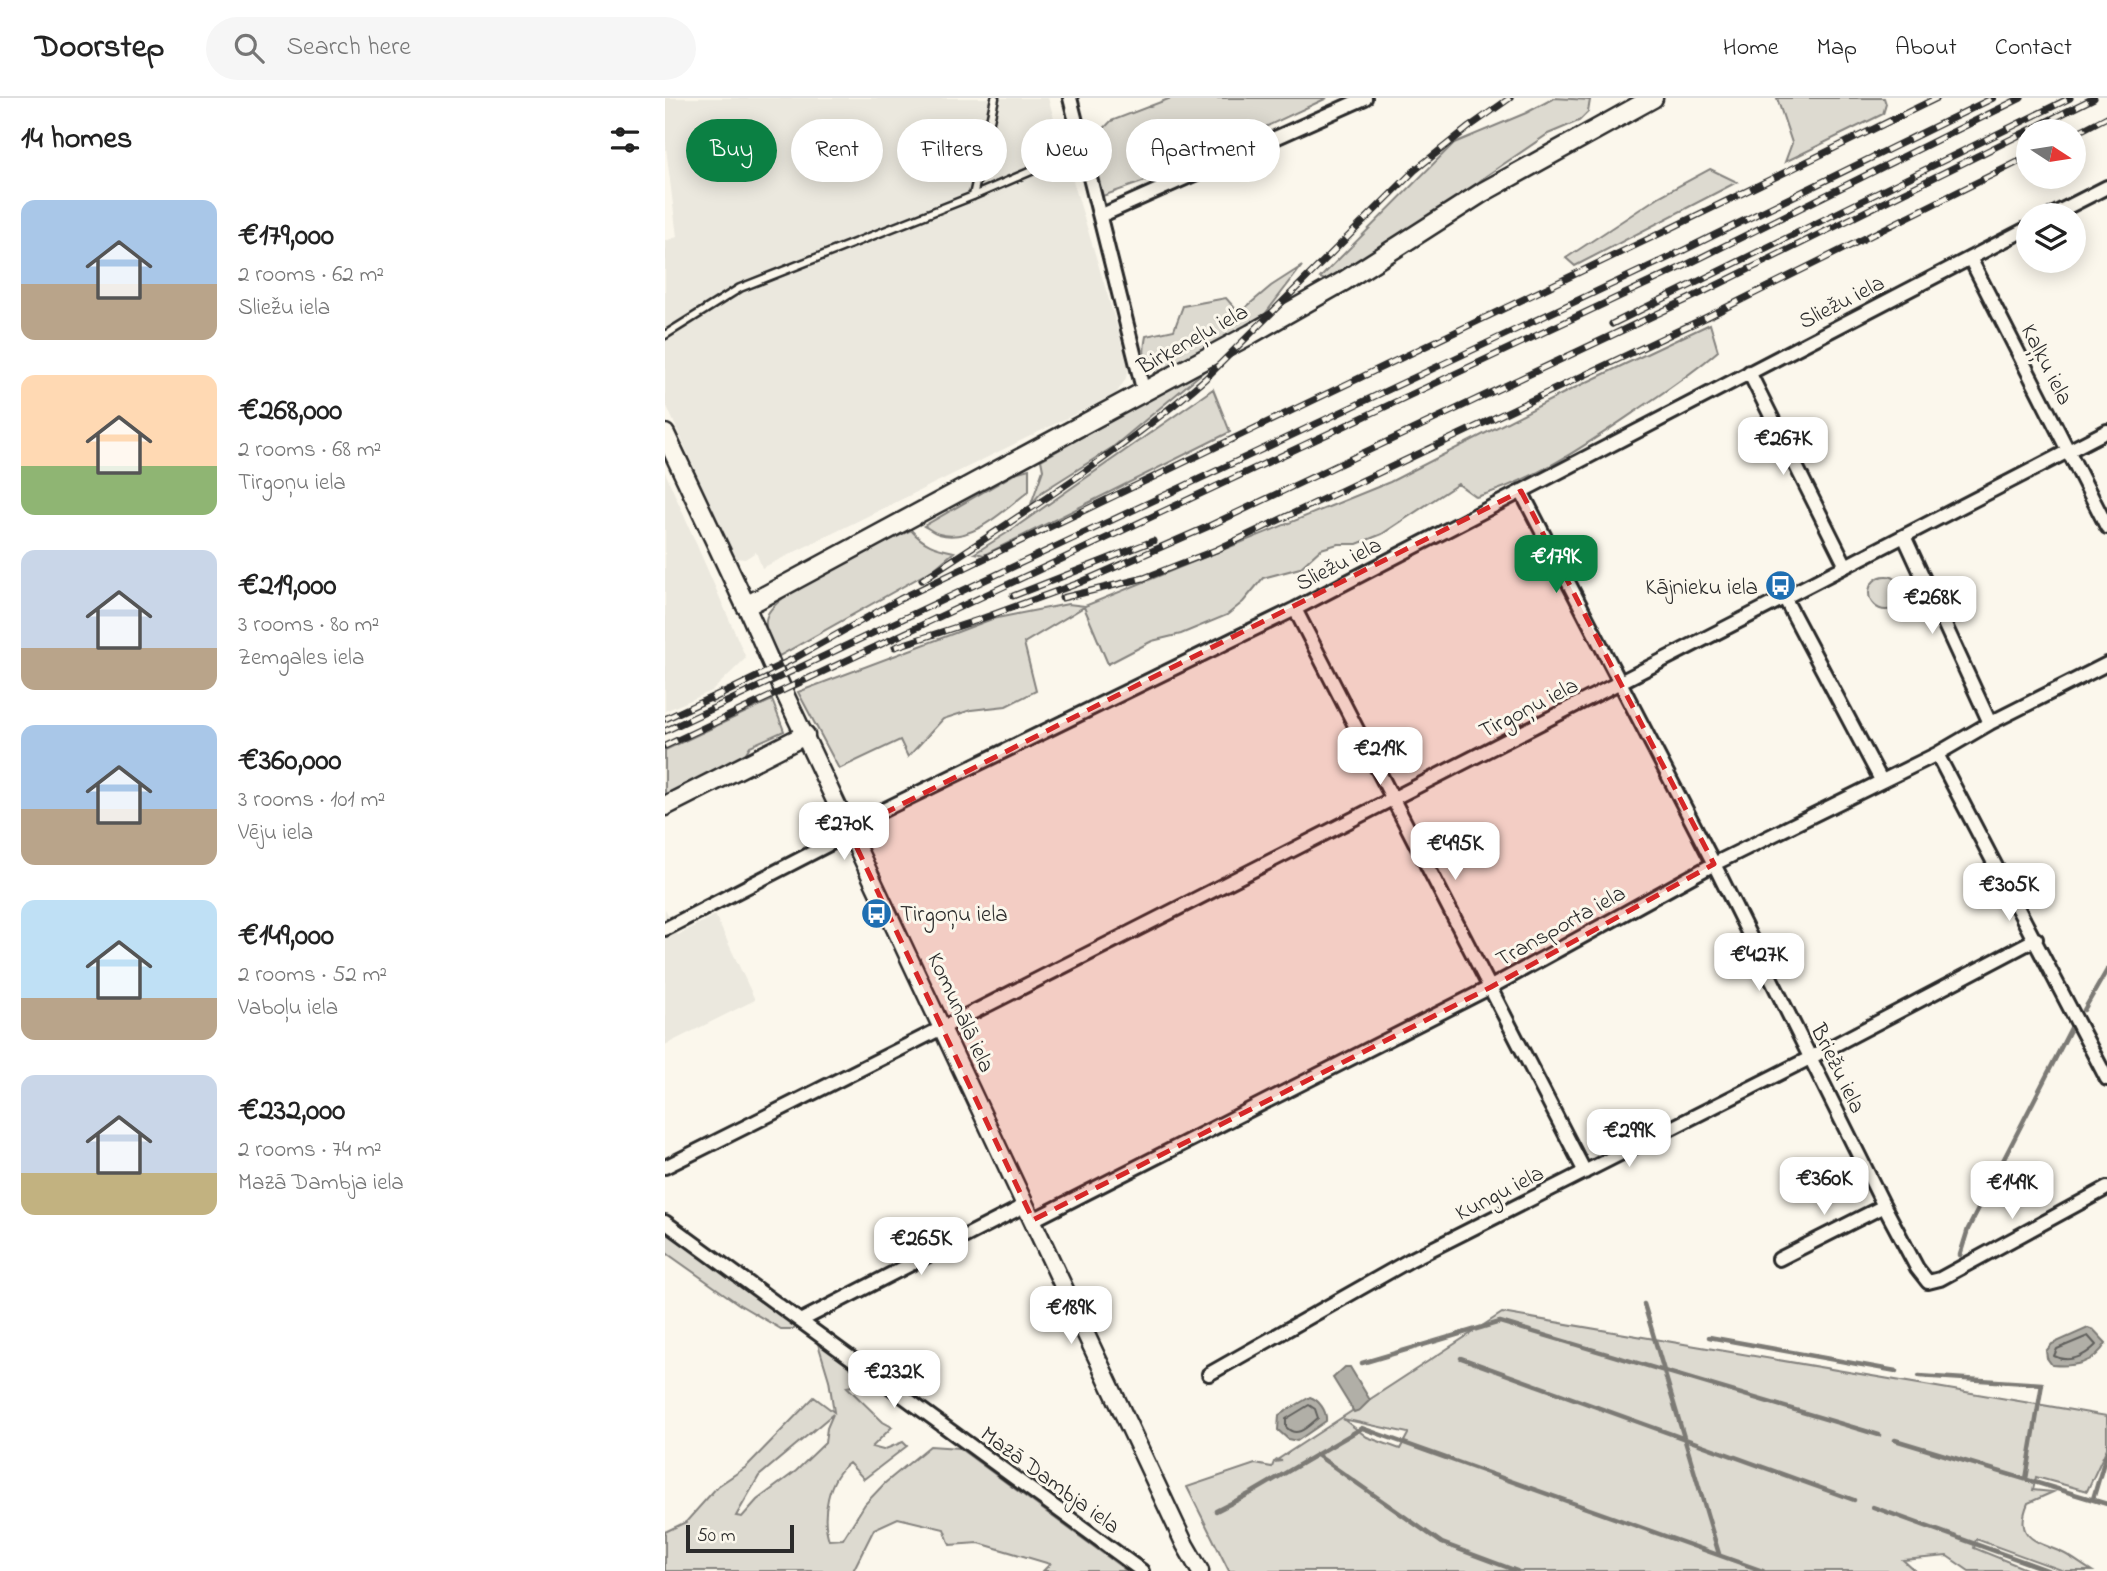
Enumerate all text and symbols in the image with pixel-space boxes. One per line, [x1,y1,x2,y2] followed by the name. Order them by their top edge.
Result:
[206,17,696,80] search box
[35,24,164,72] text: Doorstep
[230,29,268,67] icon: search
[286,29,411,67] text: Search here
[1723,31,1779,66] text: Home
[1817,31,1857,66] text: Map
[1895,31,1957,66] text: About
[1995,31,2072,66] text: Contact
[21,118,132,162] text: 14 homes
[686,119,777,182] chip: Buy
[791,119,883,182] chip: Rent
[897,119,1007,182] chip: Filters
[1021,119,1112,182] chip: New
[1126,119,1280,182] chip: Apartment
[2016,119,2086,189] north arrow
[2016,119,2086,273] map controls
[606,121,644,159] icon: filters
[2016,203,2086,273] button: layers
[238,215,334,259] text: €179,000
[77,228,161,312] icon: home
[238,259,384,292] text: 2 rooms · 62 m²
[1794,268,1891,339] street label: Sliežu iela
[238,292,330,325] text: Sliežu iela
[1131,296,1255,385] street label: Birķeneļu iela
[2011,319,2080,411] street label: Kaļķu iela
[238,390,342,434] text: €268,000
[77,403,161,487] icon: home
[1734,418,1832,477] pin: €267K
[1754,423,1812,456] text: €267K
[238,434,381,467] text: 2 rooms · 68 m²
[238,467,346,500] text: Tirgoņu iela
[1291,530,1388,601] street label: Sliežu iela
[1507,536,1605,595] pin: €179K
[1531,541,1581,574] text: €179K
[238,565,336,609] text: €219,000
[1764,569,1798,603] bus stop icon: Kājnieku iela
[1645,572,1758,605] place label: Kājnieku iela
[1883,576,1981,636] pin: €268K
[77,578,161,662] icon: home
[1903,582,1961,615] text: €268K
[238,609,379,642] text: 3 rooms · 80 m²
[238,642,364,675] text: Zemgales iela
[1474,670,1585,749] street label: Tirgoņu iela
[1331,728,1429,787] pin: €219K
[1354,733,1406,766] text: €219K
[238,740,342,784] text: €360,000
[77,753,161,837] icon: home
[238,784,385,817] text: 3 rooms · 101 m²
[795,802,893,862] pin: €270K
[815,808,873,841] text: €270K
[238,817,313,850] text: Vēju iela
[1406,822,1504,882] pin: €495K
[1427,828,1483,861] text: €495K
[1960,864,2058,923] pin: €305K
[1979,869,2039,902] text: €305K
[1490,878,1632,977] street label: Transporta iela
[860,896,894,930] bus stop icon: Tirgoņu iela
[900,899,1008,933] place label: Tirgoņu iela
[238,915,334,959] text: €149,000
[77,928,161,1012] icon: home
[1710,934,1808,993] pin: €427K
[1730,939,1788,972] text: €427K
[918,948,1002,1078] street label: Komunālā iela
[238,959,387,992] text: 2 rooms · 52 m²
[238,992,338,1025] text: Vaboļu iela
[1800,1018,1873,1120] street label: Briežu iela
[238,1090,345,1134] text: €232,000
[77,1103,161,1187] icon: home
[1580,1110,1678,1169] pin: €299K
[1603,1115,1655,1148] text: €299K
[238,1134,382,1167] text: 2 rooms · 74 m²
[1450,1158,1551,1231] street label: Kungu iela
[1775,1158,1873,1217] pin: €360K
[1963,1162,2061,1221] pin: €149K
[1796,1163,1852,1196] text: €360K
[238,1167,404,1200] text: Mazā Dambja iela
[1987,1167,2037,1200] text: €149K
[872,1218,970,1277] pin: €265K
[890,1223,952,1256] text: €265K
[1022,1286,1120,1346] pin: €189K
[1046,1292,1096,1325] text: €189K
[845,1350,943,1410] pin: €232K
[864,1356,924,1389] text: €232K
[973,1419,1126,1543] street label: Mazā Dambja iela
[686,1522,795,1554] scale bar
[697,1523,736,1550] text: 50 m

